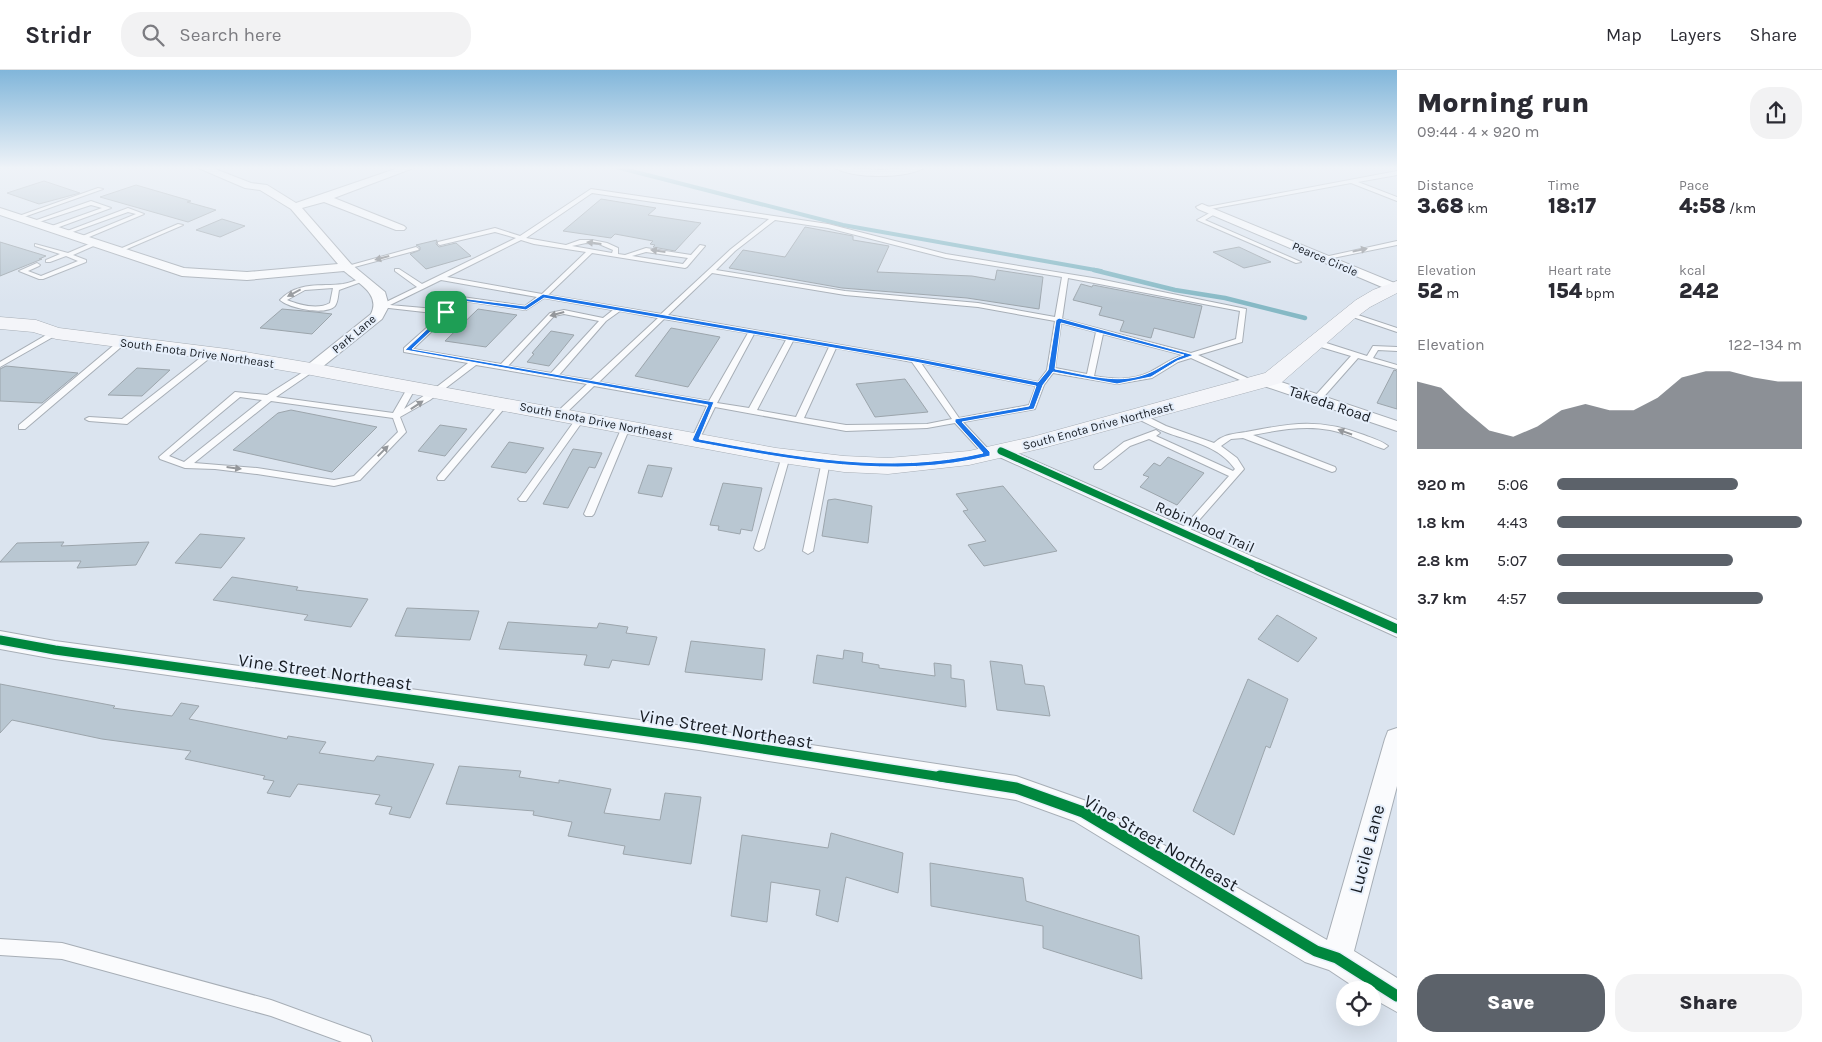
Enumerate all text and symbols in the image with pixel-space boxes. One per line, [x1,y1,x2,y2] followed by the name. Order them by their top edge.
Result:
[121,12,471,57] search box
[25,21,91,49] text: Stridr
[139,21,167,49] icon: search
[179,24,281,46] text: Search here
[1606,24,1642,46] text: Map
[1670,24,1722,46] text: Layers
[1750,24,1797,46] text: Share
[1417,86,1589,119] text: Morning run
[1750,87,1802,139] button: share
[1417,122,1540,141] text: 09:44 · 4 × 920 m
[1417,177,1474,194] text: Distance
[1548,177,1579,194] text: Time
[1679,177,1709,194] text: Pace
[1417,194,1464,218] text: 3.68
[1548,194,1596,218] text: 18:17
[1679,194,1726,218] text: 4:58
[1464,200,1488,217] text: km
[1726,200,1756,217] text: /km
[586,239,602,247] one-way arrow
[1290,239,1360,279] street label: Pearce Circle
[1352,246,1367,254] one-way arrow
[650,247,666,255] one-way arrow
[374,254,389,262] one-way arrow
[1417,262,1476,279] text: Elevation
[1548,262,1611,279] text: Heart rate
[1679,262,1706,279] text: kcal
[1417,279,1443,303] text: 52
[1548,279,1582,303] text: 154
[1679,279,1719,303] text: 242
[1443,285,1459,302] text: m
[1582,285,1615,302] text: bpm
[287,289,301,297] one-way arrow
[425,291,467,333] pin
[432,298,460,326] icon: arrive
[549,311,564,319] one-way arrow
[329,312,379,356] street label: Park Lane
[119,335,275,371] street label: South Enota Drive Northeast
[1417,335,1485,354] text: Elevation
[1728,335,1802,354] text: 122–134 m
[1286,382,1374,426] street label: Takeda Road
[518,399,674,443] street label: South Enota Drive Northeast
[1021,399,1175,453] street label: South Enota Drive Northeast
[410,400,424,410] one-way arrow
[1337,428,1352,436] one-way arrow
[377,446,389,458] one-way arrow
[226,464,242,472] one-way arrow
[1417,475,1466,494] text: 920 m
[1497,475,1528,494] text: 5:06
[1153,497,1257,557] street label: Robinhood Trail
[1417,513,1465,532] text: 1.8 km
[1497,513,1528,532] text: 4:43
[1417,551,1469,570] text: 2.8 km
[1497,551,1527,570] text: 5:07
[1417,589,1467,608] text: 3.7 km
[1497,589,1526,608] text: 4:57
[237,649,414,695] street label: Vine Street Northeast
[638,704,814,754] street label: Vine Street Northeast
[1080,790,1243,896] street label: Vine Street Northeast
[1345,802,1389,896] street label: Lucile Lane
[1417,974,1605,1032] button: Save
[1615,974,1802,1032] button: Share
[1336,981,1381,1026] map controls
[1336,981,1381,1026] button: locate

